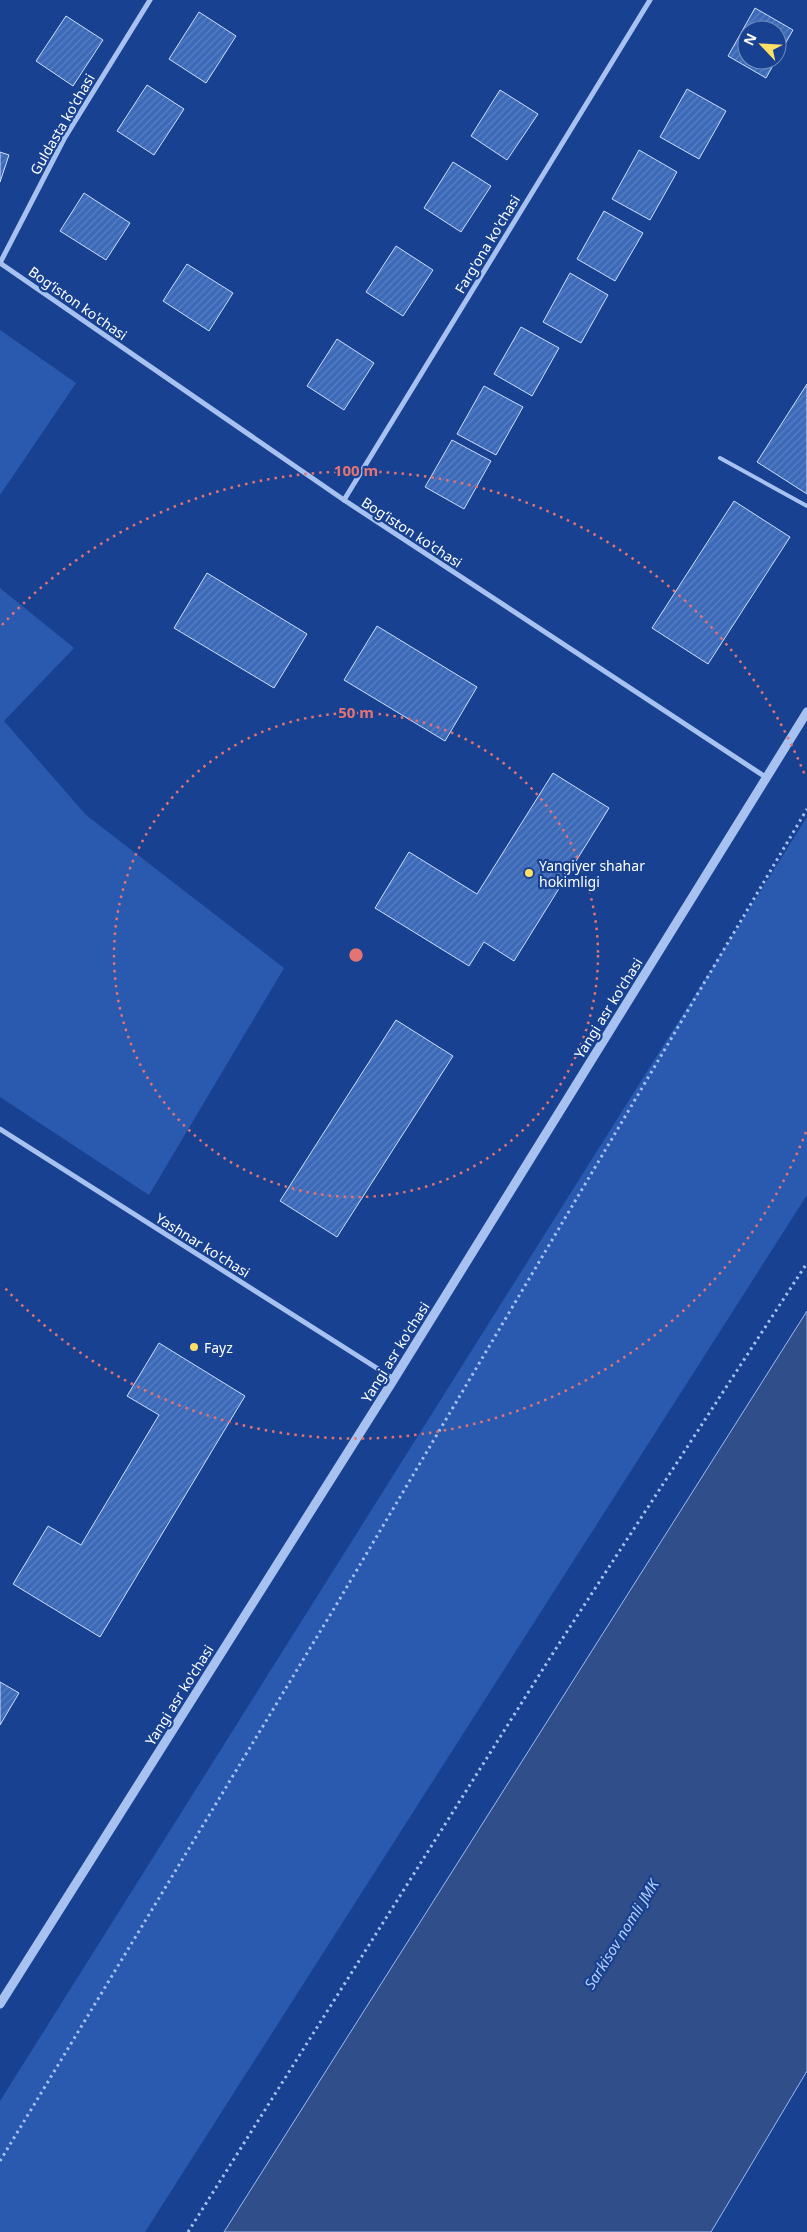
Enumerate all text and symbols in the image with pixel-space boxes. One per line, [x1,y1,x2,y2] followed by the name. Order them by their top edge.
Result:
[737,20,787,70] north arrow
[739,30,761,48] text: N
[25,70,99,178] street label: Guldasta ko'chasi
[450,191,524,297] street label: Farg'ona ko'chasi
[25,262,131,344] street label: Bog‘iston ko'chasi
[334,460,378,480] text: 100 m
[358,492,466,572] street label: Bog‘iston ko'chasi
[338,702,374,722] text: 50 m
[539,856,645,891] place label: Yangiyer shahar hokimligi
[523,867,535,879] marker: Yangiyer shahar hokimligi
[347,946,365,964] centre of rings
[569,954,647,1062] street label: Yangi asr ko'chasi
[152,1208,254,1282] street label: Yashnar ko'chasi
[356,1298,434,1406] street label: Yangi asr ko'chasi
[204,1338,233,1357] place label: Fayz
[188,1341,200,1353] marker: Fayz
[140,1641,218,1749] street label: Yangi asr ko'chasi
[579,1874,664,1993] water label: Sarkisov nomli JMK

